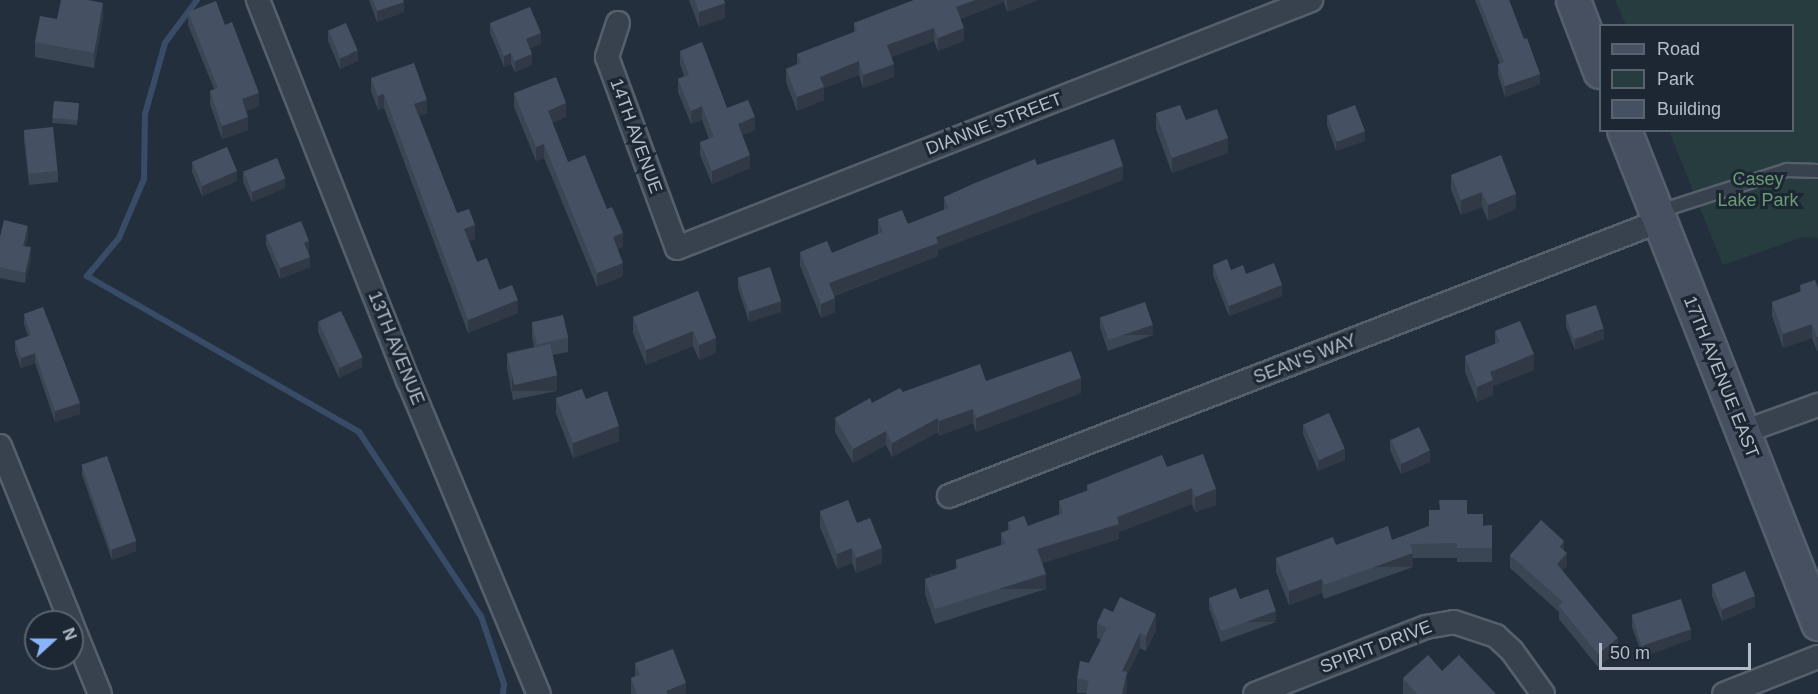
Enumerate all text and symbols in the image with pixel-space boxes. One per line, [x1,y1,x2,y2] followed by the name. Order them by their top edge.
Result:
[1599,24,1794,132] legend
[1657,39,1700,59] text: Road
[1657,69,1694,89] text: Park
[605,75,667,197] street label: 14TH AVENUE
[923,88,1065,160] street label: DIANNE STREET
[1657,99,1721,119] text: Building
[1717,169,1799,212] park label: Casey Lake Park
[363,288,429,408] street label: 13TH AVENUE
[1678,292,1764,462] street label: 17TH AVENUE EAST
[1251,329,1359,389] street label: SEAN'S WAY
[24,610,84,670] north arrow
[1317,616,1435,678] street label: SPIRIT DRIVE
[59,626,79,643] text: N
[1602,631,1754,669] scale bar
[1610,643,1650,663] text: 50 m

